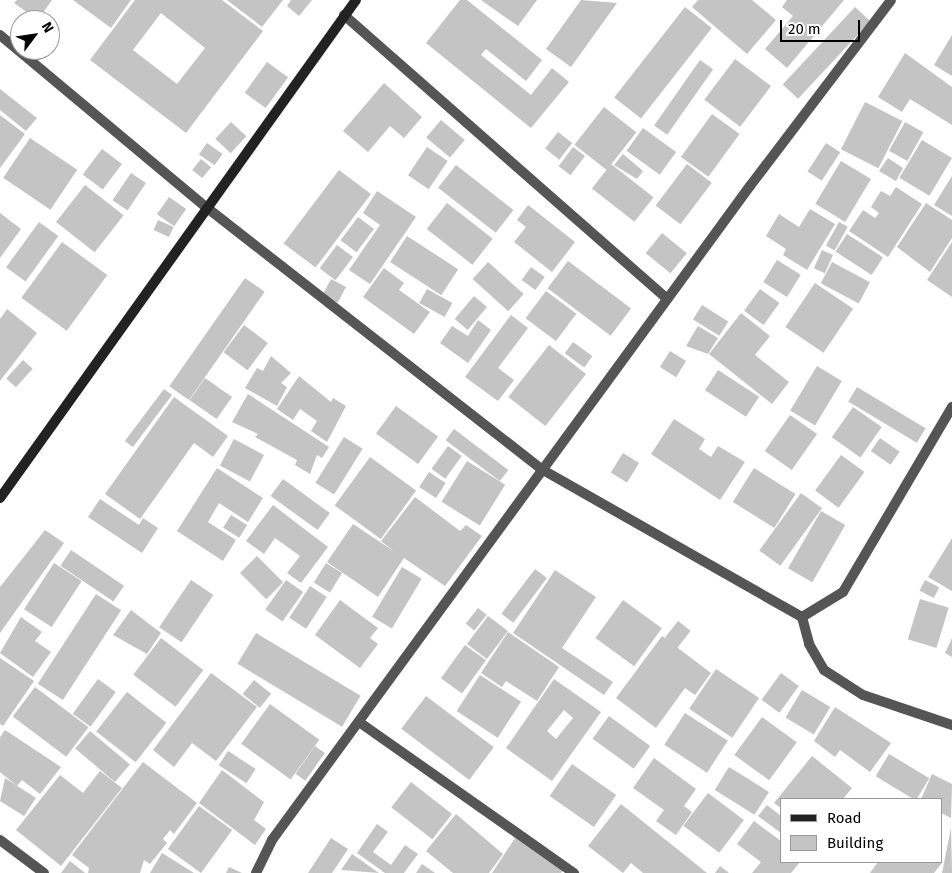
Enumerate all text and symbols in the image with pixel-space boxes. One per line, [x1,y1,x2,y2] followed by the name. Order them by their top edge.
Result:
[10,10,60,60] north arrow
[782,10,862,42] scale bar
[38,19,57,36] text: N
[788,20,821,38] text: 20 m
[780,798,942,863] legend
[827,809,862,827] text: Road
[827,834,883,852] text: Building

